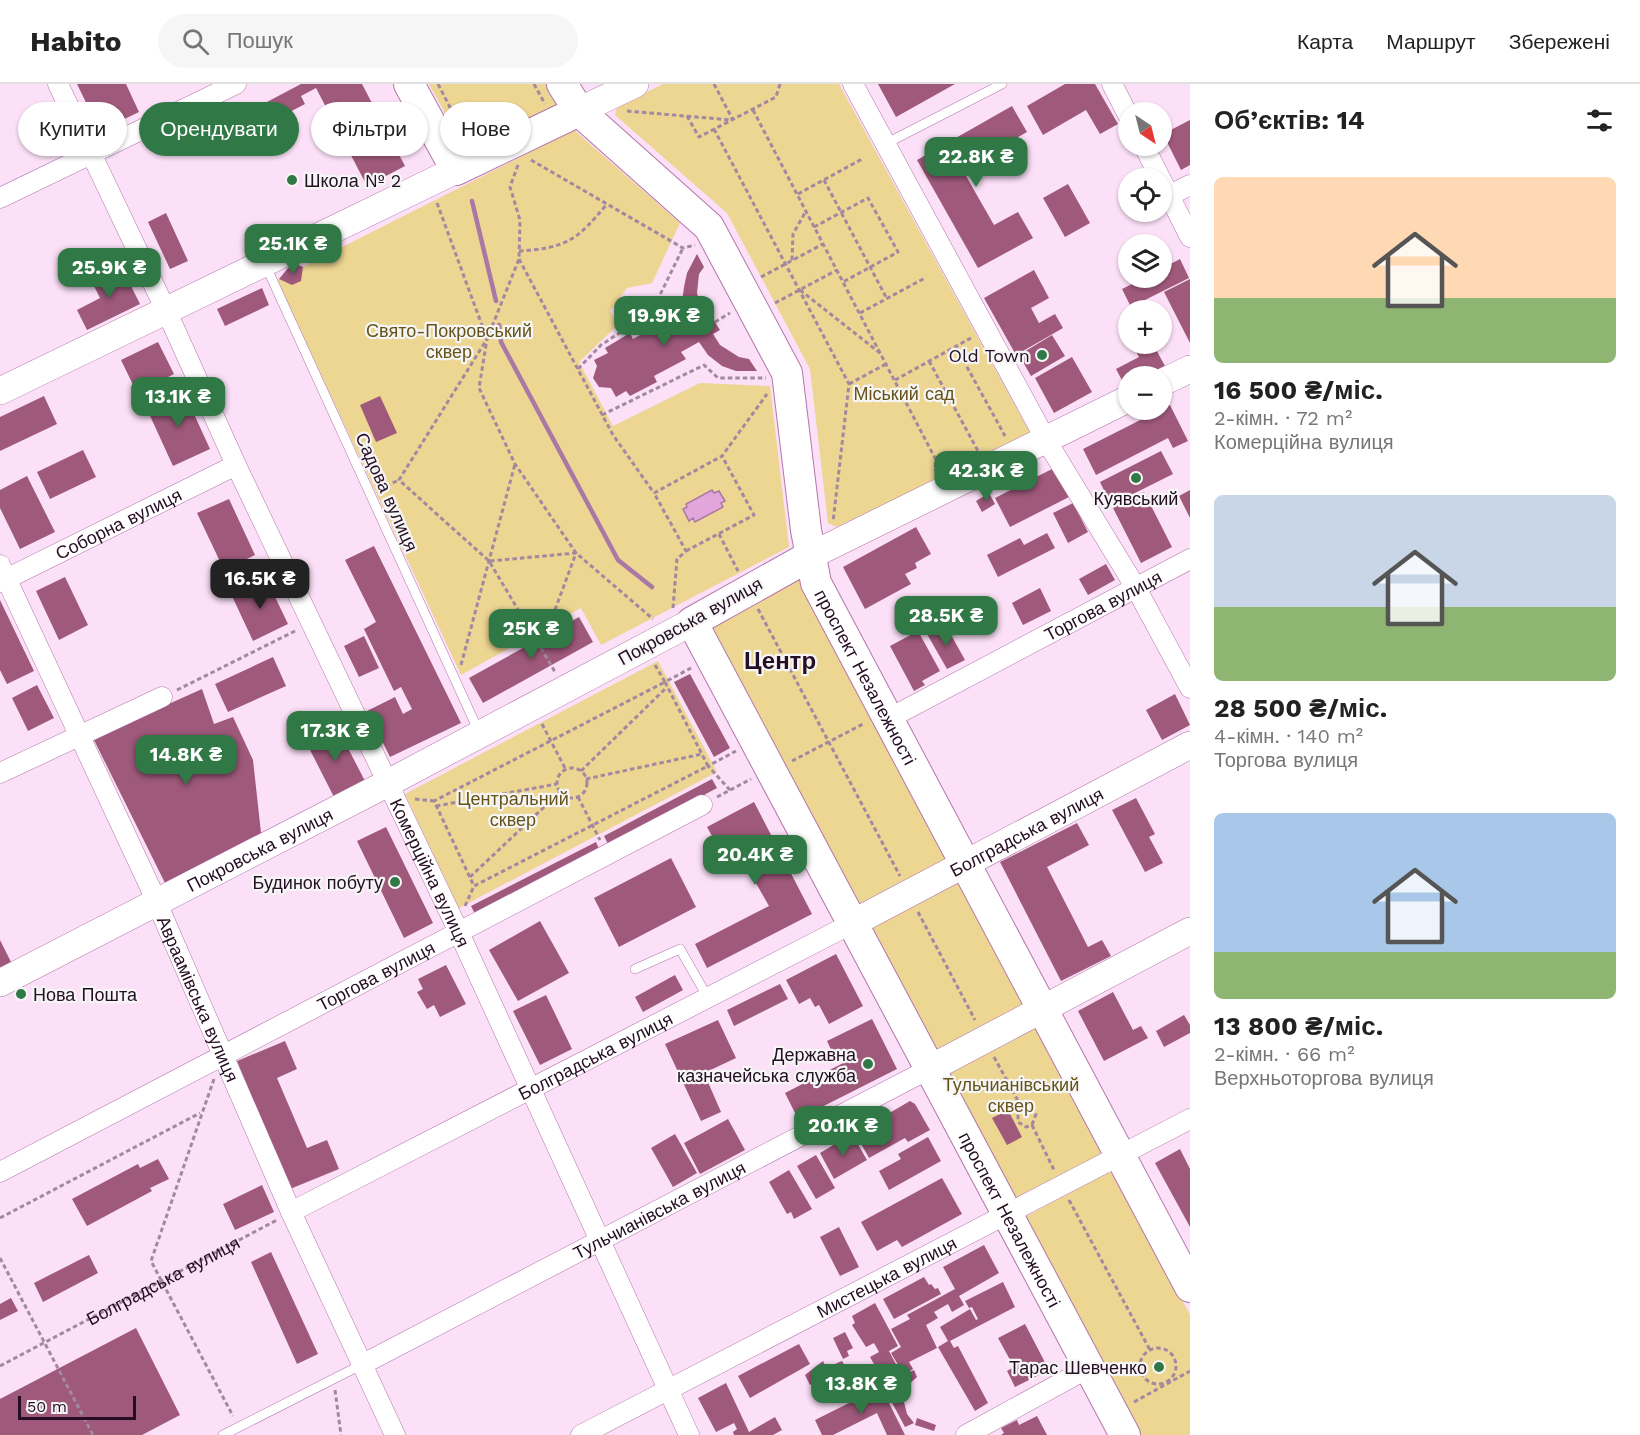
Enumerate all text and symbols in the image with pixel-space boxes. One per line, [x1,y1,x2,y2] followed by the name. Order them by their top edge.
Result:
[158,14,578,68] search box
[30,25,122,58] text: Habito
[179,25,212,58] icon: search
[227,28,293,53] text: Пошук
[1297,29,1353,54] text: Карта
[1386,29,1476,54] text: Маршрут
[1509,29,1610,54] text: Збережені
[18,102,127,156] chip: Купити
[139,102,299,156] chip: Орендувати
[311,102,428,156] chip: Фільтри
[440,102,531,156] chip: Нове
[1118,102,1172,156] north arrow
[1118,102,1172,420] map controls
[1583,104,1616,137] icon: filters
[1214,105,1365,135] text: Об’єктів: 14
[921,137,1031,188] pin: 22.8K ₴
[939,144,1014,168] text: 22.8K ₴
[1118,168,1172,222] button: locate
[304,170,401,191] place label: Школа № 2
[285,173,299,187] marker: Школа № 2
[1361,216,1469,324] icon: home
[238,224,348,275] pin: 25.1K ₴
[259,231,327,255] text: 25.1K ₴
[1118,234,1172,288] button: layers
[54,248,164,299] pin: 25.9K ₴
[72,255,146,279] text: 25.9K ₴
[609,296,719,347] pin: 19.9K ₴
[1118,300,1172,354] button: +
[628,303,700,327] text: 19.9K ₴
[366,320,532,362] park label: Свято-Покровський сквер
[948,345,1030,366] place label: Old Town
[1035,348,1049,362] marker: Old Town
[1118,366,1172,420] button: −
[1214,375,1383,405] text: 16 500 ₴/міс.
[123,377,233,428] pin: 13.1K ₴
[853,383,955,404] park label: Міський сад
[145,384,211,408] text: 13.1K ₴
[1214,406,1352,430] text: 2-кімн. · 72 m²
[351,429,423,555] street label: Садова вулиця
[1214,430,1394,454] text: Комерційна вулиця
[931,451,1041,502] pin: 42.3K ₴
[948,458,1024,482] text: 42.3K ₴
[1129,471,1143,485] marker: Куявський
[52,483,185,563] street label: Соборна вулиця
[1094,488,1178,509] place label: Куявський
[1361,534,1469,642] icon: home
[205,559,315,610] pin: 16.5K ₴
[224,566,296,590] text: 16.5K ₴
[1040,566,1165,645] street label: Торгова вулиця
[614,573,766,669] street label: Покровська вулиця
[811,586,921,768] street label: проспект Незалежності
[891,596,1001,647] pin: 28.5K ₴
[909,603,983,627] text: 28.5K ₴
[489,609,573,660] pin: 25K ₴
[503,616,559,640] text: 25K ₴
[744,647,816,675] district label: Центр
[1214,693,1387,723] text: 28 500 ₴/міс.
[280,711,390,762] pin: 17.3K ₴
[301,718,369,742] text: 17.3K ₴
[1214,724,1363,748] text: 4-кімн. · 140 m²
[131,735,241,786] pin: 14.8K ₴
[150,742,222,766] text: 14.8K ₴
[1214,748,1358,772] text: Торгова вулиця
[946,782,1107,881] street label: Болградська вулиця
[457,788,569,830] park label: Центральний сквер
[386,795,475,950] street label: Комерційна вулиця
[183,803,336,896] street label: Покровська вулиця
[700,835,810,886] pin: 20.4K ₴
[717,842,793,866] text: 20.4K ₴
[1361,852,1469,960] icon: home
[253,872,383,893] place label: Будинок побуту
[388,875,402,889] marker: Будинок побуту
[153,913,244,1085] street label: Авраамівська вулиця
[313,936,438,1015] street label: Торгова вулиця
[33,984,138,1005] place label: Нова Пошта
[14,987,28,1001] marker: Нова Пошта
[515,1007,676,1104] street label: Болградська вулиця
[1214,1011,1383,1041] text: 13 800 ₴/міс.
[1214,1042,1354,1066] text: 2-кімн. · 66 m²
[677,1044,857,1086] place label: Державна казначейська служба
[861,1057,875,1071] marker: Державна казначейська служба
[1214,1066,1434,1090] text: Верхньоторгова вулиця
[943,1074,1079,1116] park label: Тульчианівський сквер
[788,1106,898,1157] pin: 20.1K ₴
[808,1113,878,1137] text: 20.1K ₴
[955,1128,1065,1311] street label: проспект Незалежності
[569,1156,749,1263] street label: Тульчианівська вулиця
[83,1231,243,1329] street label: Болградська вулиця
[813,1232,960,1322] street label: Мистецька вулиця
[1009,1357,1147,1378] place label: Тарас Шевченко
[1152,1360,1166,1374] marker: Тарас Шевченко
[806,1364,916,1415] pin: 13.8K ₴
[825,1371,897,1395] text: 13.8K ₴
[18,1393,136,1420] scale bar
[27,1397,67,1416] text: 50 m

